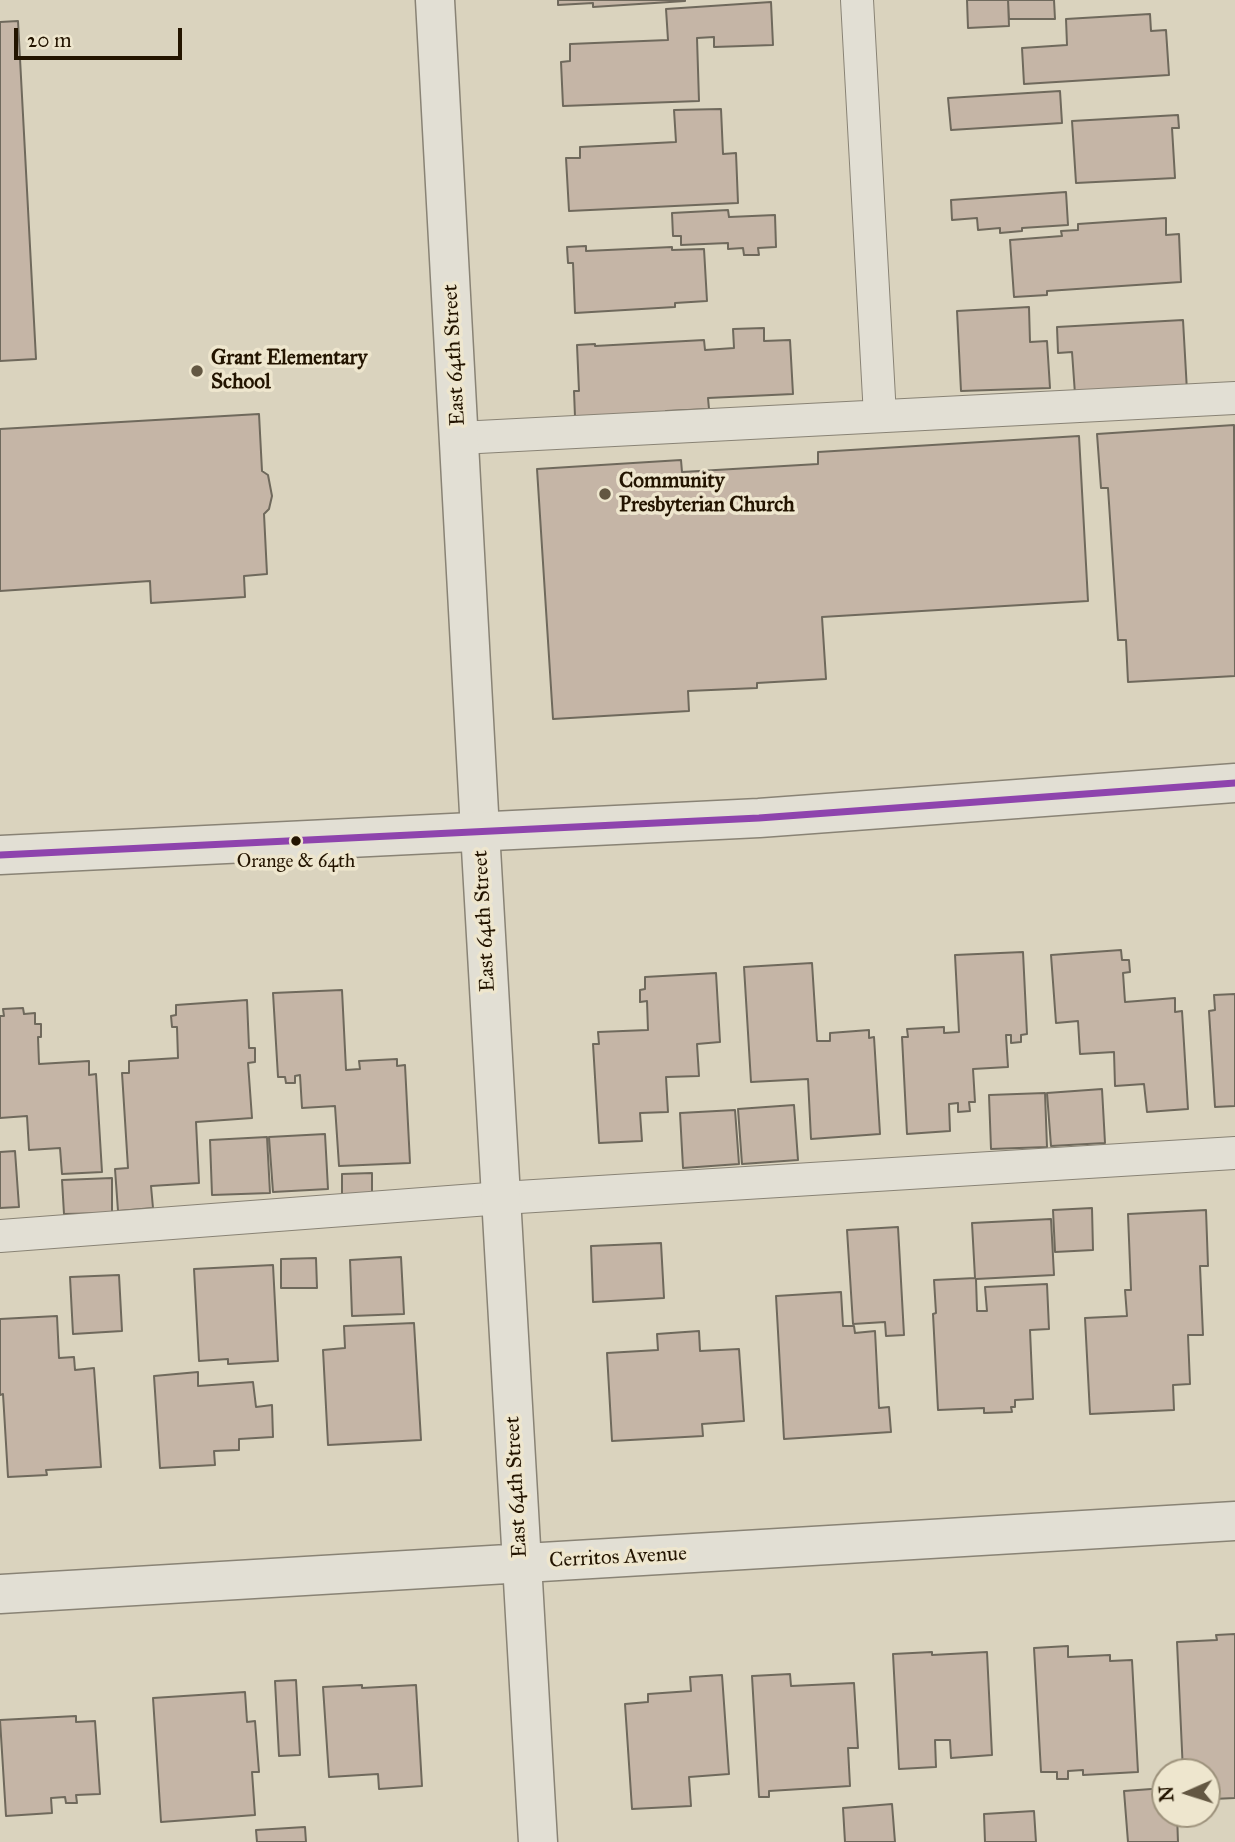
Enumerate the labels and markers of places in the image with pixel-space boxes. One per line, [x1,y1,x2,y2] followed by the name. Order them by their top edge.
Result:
[211,346,367,396] place label: Grant Elementary School
[189,363,205,379] marker: Grant Elementary School
[619,469,795,519] place label: Community Presbyterian Church
[597,486,613,502] marker: Community Presbyterian Church
[289,834,303,848] marker: Orange & 64th
[237,851,355,873] place label: Orange & 64th

